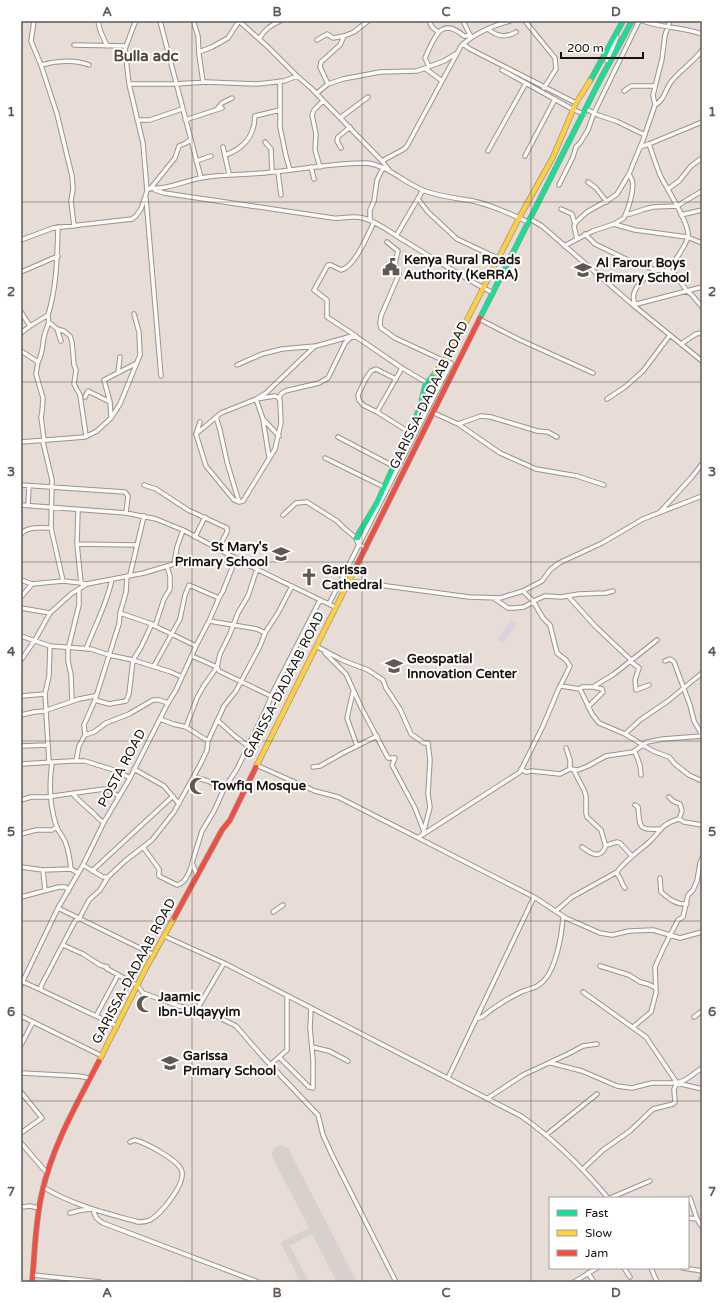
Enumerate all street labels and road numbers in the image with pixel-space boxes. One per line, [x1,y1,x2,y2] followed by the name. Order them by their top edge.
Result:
[386,318,472,472] street label: GARISSA-DADAAB ROAD
[240,609,328,761] street label: GARISSA-DADAAB ROAD
[95,726,149,810] street label: POSTA ROAD
[89,895,179,1047] street label: GARISSA-DADAAB ROAD

